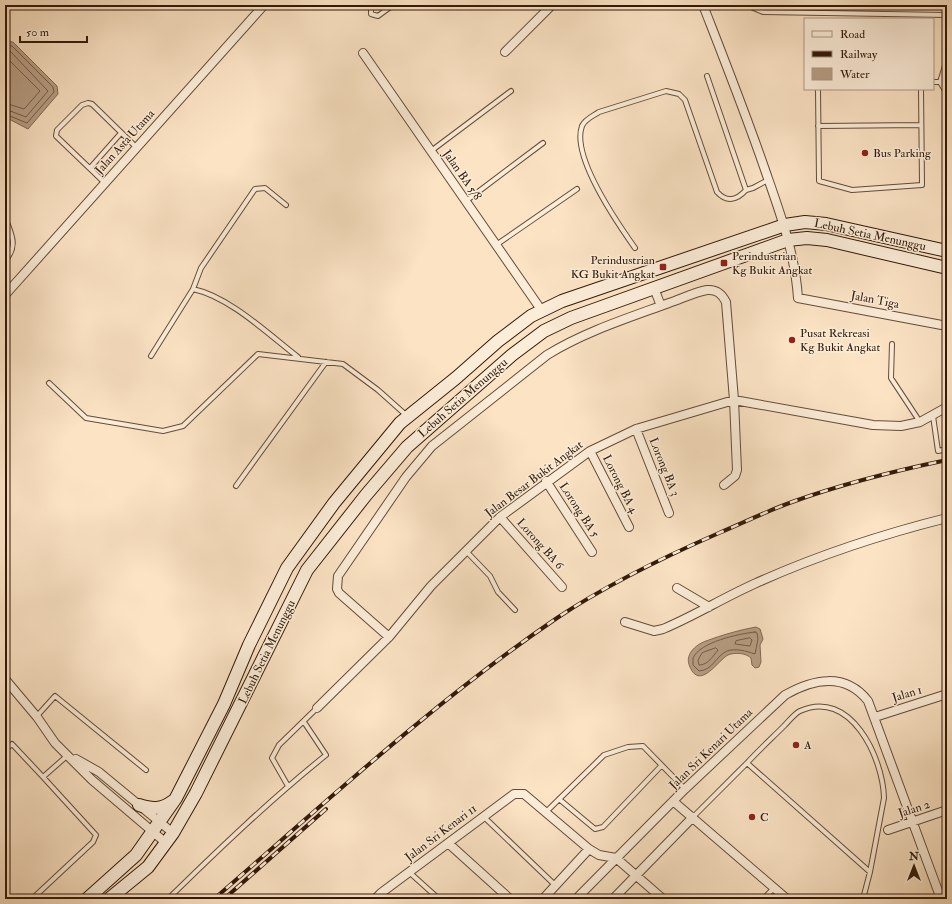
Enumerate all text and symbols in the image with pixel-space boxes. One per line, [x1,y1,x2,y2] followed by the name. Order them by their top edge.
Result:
[20,18,87,44] scale bar
[804,18,934,90] legend
[26,25,50,40] text: 50 m
[840,27,865,42] text: Road
[840,47,878,62] text: Railway
[839,67,870,82] text: Water
[91,106,159,178] street label: Jalan Asta Utama
[439,146,485,203] street label: Jalan BA 5/8
[873,146,932,161] place label: Bus Parking
[860,148,870,158] marker: Bus Parking
[813,216,927,254] street label: Lebuh Setia Menunggu
[732,249,812,278] place label: Perindustrian Kg Bukit Angkat
[571,253,655,282] place label: Perindustrian KG Bukit Angkat
[719,258,729,268] marker: Perindustrian Kg Bukit Angkat
[658,262,668,272] marker: Perindustrian KG Bukit Angkat
[849,288,902,312] street label: Jalan Tiga
[800,326,880,355] place label: Pusat Rekreasi Kg Bukit Angkat
[787,335,797,345] marker: Pusat Rekreasi Kg Bukit Angkat
[415,355,511,441] street label: Lebuh Setia Menunggu
[645,435,683,499] street label: Lorong BA 3
[481,437,586,521] street label: Jalan Besar Bukit Angkat
[599,452,641,516] street label: Lorong BA 4
[556,480,603,541] street label: Lorong BA 5
[513,515,567,573] street label: Lorong BA 6
[235,598,299,706] street label: Lebuh Setia Menunggu
[889,682,924,706] street label: Jalan 1
[665,704,757,793] street label: Jalan Sri Kenari Utama
[803,738,812,753] place label: A
[791,740,801,750] marker: A
[895,797,932,821] street label: Jalan 2
[401,801,480,866] street label: Jalan Sri Kenari 11
[760,810,769,825] place label: C
[747,812,757,822] marker: C
[894,846,934,886] north arrow
[908,850,920,863] text: N

